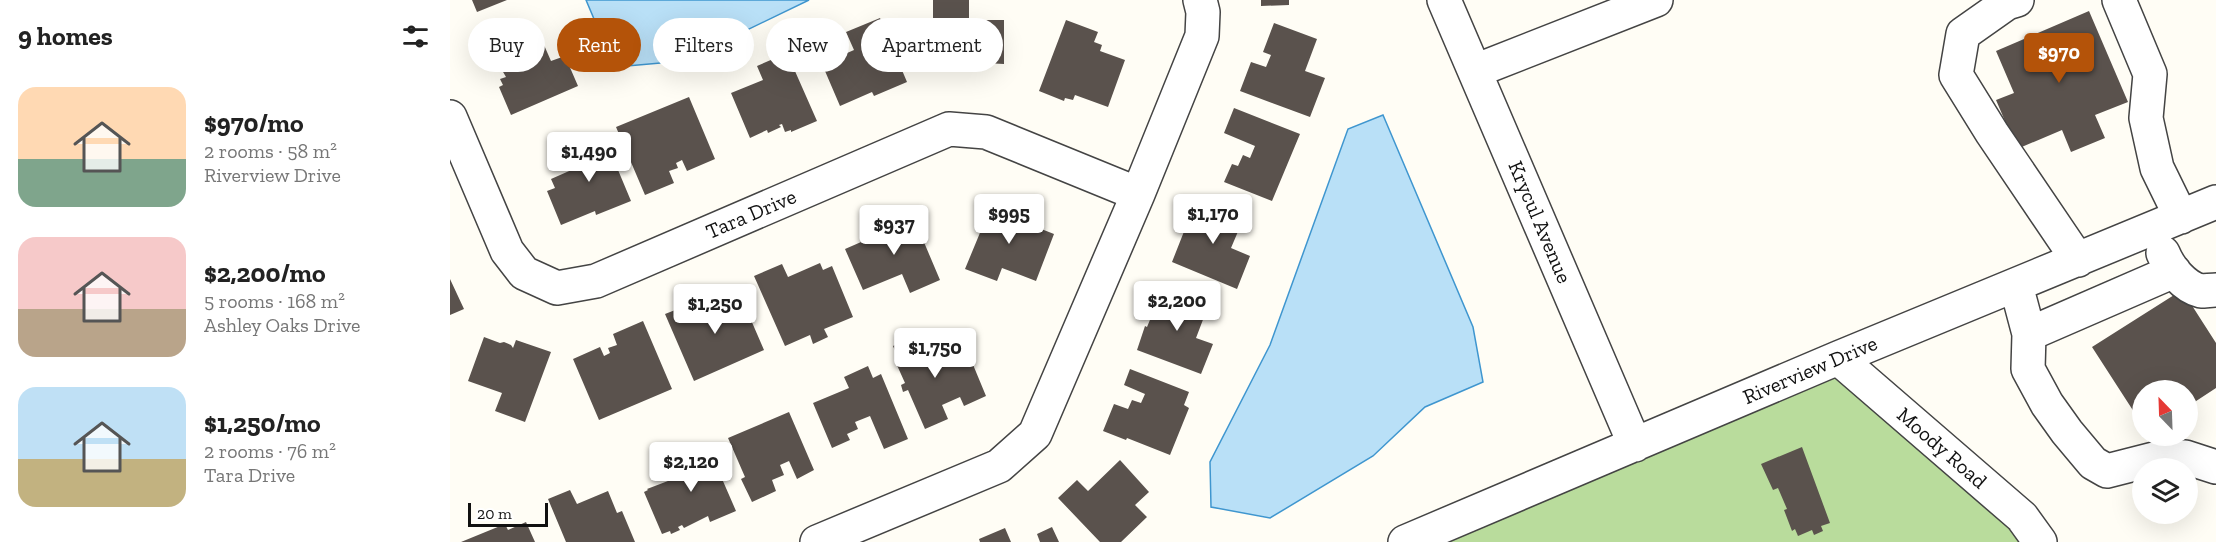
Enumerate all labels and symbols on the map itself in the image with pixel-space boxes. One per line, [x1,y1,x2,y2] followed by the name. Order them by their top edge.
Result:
[2023,33,2095,84] pin: $970
[540,132,638,183] pin: $1,490
[1503,157,1578,287] street label: Krycul Avenue
[702,183,800,244] street label: Tara Drive
[973,194,1045,245] pin: $995
[1164,194,1262,245] pin: $1,170
[858,205,930,256] pin: $937
[1128,281,1226,332] pin: $2,200
[666,284,764,335] pin: $1,250
[886,328,984,379] pin: $1,750
[1739,330,1881,409] street label: Riverview Drive
[2132,380,2198,446] north arrow
[1892,402,1993,494] street label: Moody Road
[642,442,740,493] pin: $2,120
[468,500,548,528] scale bar

